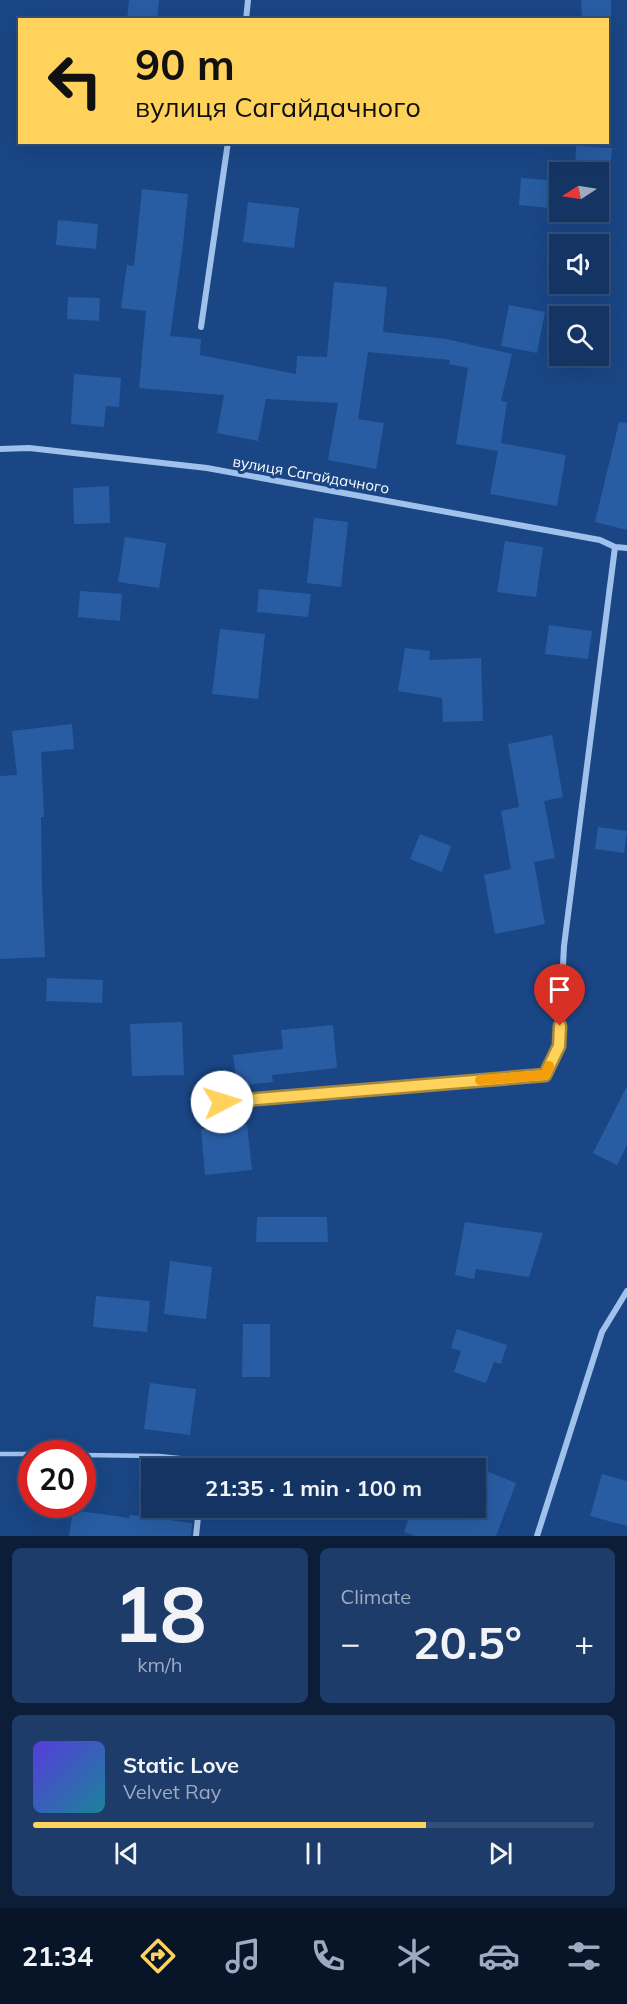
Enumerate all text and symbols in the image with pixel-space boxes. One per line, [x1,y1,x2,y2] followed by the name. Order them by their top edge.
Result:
[135,38,235,91] text: 90 m
[36,42,114,120] icon: left
[135,90,421,124] text: вулиця Сагайдачного
[549,162,609,222] north arrow
[549,162,609,366] map controls
[549,234,609,294] button: sound
[549,306,609,366] button: search
[231,451,391,498] street label: вулиця Сагайдачного
[534,964,585,1026] pin
[543,973,576,1006] icon: arrive
[190,1070,254,1134] position arrow
[18,1440,96,1518] speed limit sign: 20
[205,1474,422,1502] text: 21:35 · 1 min · 100 m
[113,1564,207,1662] text: 18
[341,1584,411,1609] text: Climate
[413,1614,522,1670] text: 20.5°
[341,1622,360,1663] text: −
[574,1622,594,1663] text: +
[137,1652,182,1677] text: km/h
[123,1751,239,1779] text: Static Love
[123,1779,221,1804] text: Velvet Ray
[110,1837,143,1870] icon: previous
[297,1837,330,1870] icon: pause
[484,1837,517,1870] icon: next
[137,1935,179,1977] icon: directions
[222,1935,264,1977] icon: music
[307,1935,349,1977] icon: phone
[393,1935,435,1977] icon: climate
[478,1935,520,1977] icon: car
[563,1935,605,1977] icon: filters
[22,1939,93,1973] text: 21:34

